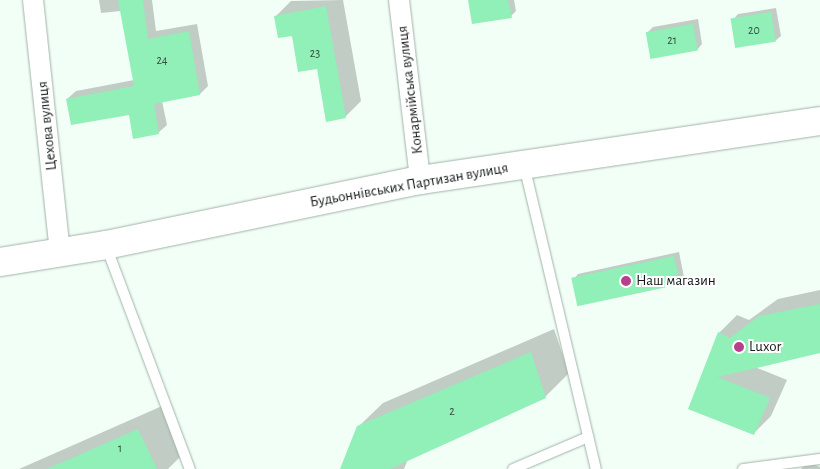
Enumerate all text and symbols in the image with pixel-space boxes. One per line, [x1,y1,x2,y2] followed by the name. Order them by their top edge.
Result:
[748,24,760,38] house number: 20
[393,25,427,155] street label: Конармійська вулиця
[667,34,677,48] house number: 21
[310,47,320,61] house number: 23
[156,54,168,68] house number: 24
[33,80,61,172] street label: Цехова вулиця
[308,159,510,211] street label: Будьоннівських Партизан вулиця
[636,272,716,290] place label: Наш магазин
[620,275,632,287] marker: Наш магазин
[749,338,781,356] place label: Luxor
[733,341,745,353] marker: Luxor
[449,405,455,419] house number: 2
[118,442,122,456] house number: 1

